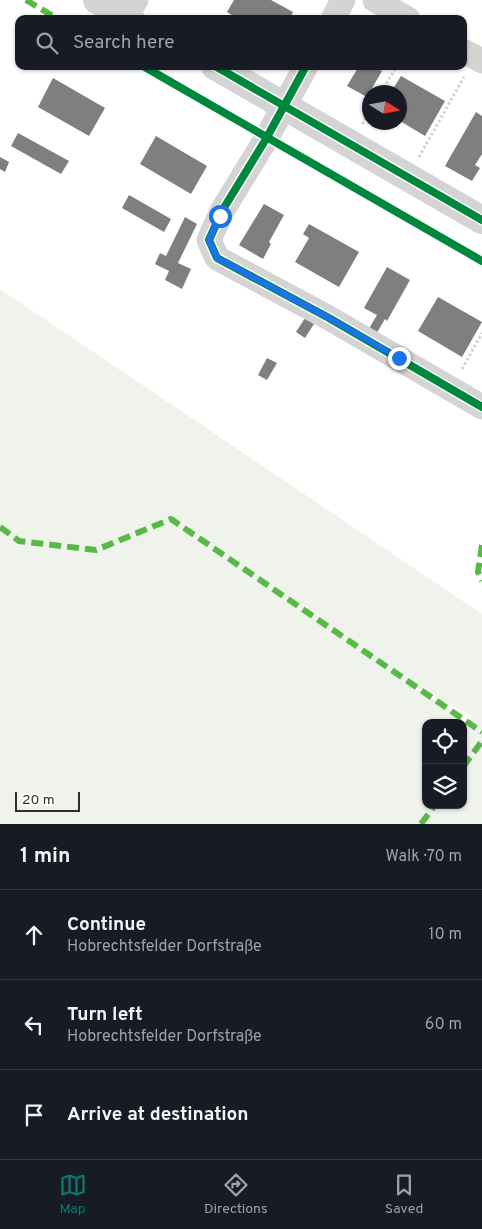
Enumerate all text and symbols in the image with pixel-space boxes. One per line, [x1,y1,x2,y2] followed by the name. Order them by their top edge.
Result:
[15,15,467,70] search box
[33,29,61,57] icon: search
[73,31,175,55] text: Search here
[362,85,407,130] north arrow
[209,205,232,228] route start
[388,347,411,370] route end
[422,719,467,809] map controls
[422,719,467,764] button: locate
[422,764,467,809] button: layers
[15,789,80,812] scale bar
[22,792,55,809] text: 20 m
[20,843,70,870] text: 1 min
[386,847,462,867] text: Walk · 70 m
[67,913,146,937] text: Continue
[20,921,48,949] icon: ahead
[428,925,462,945] text: 10 m
[67,937,262,957] text: Hobrechtsfelder Dorfstraße
[67,1003,143,1027] text: Turn left
[20,1011,48,1039] icon: left
[425,1015,462,1035] text: 60 m
[67,1027,262,1047] text: Hobrechtsfelder Dorfstraße
[20,1101,48,1129] icon: arrive
[67,1103,248,1127] text: Arrive at destination
[59,1171,87,1218] tab: Map
[204,1171,268,1218] tab: Directions
[385,1171,423,1218] tab: Saved

